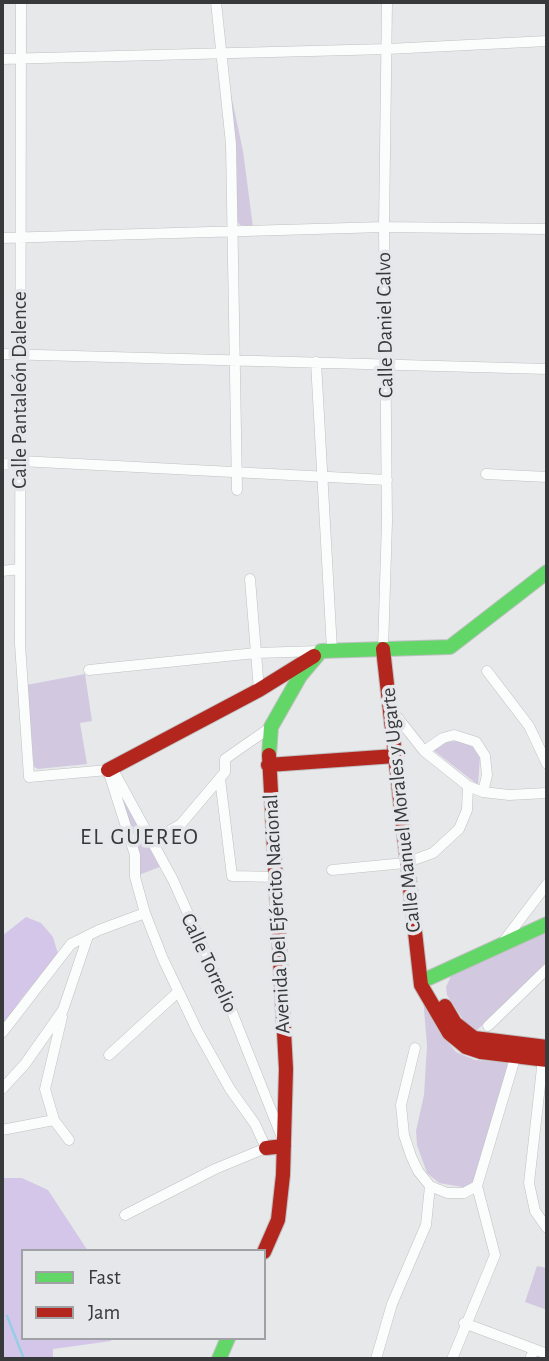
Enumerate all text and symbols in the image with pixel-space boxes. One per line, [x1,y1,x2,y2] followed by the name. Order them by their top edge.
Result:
[371,252,399,398] street label: Calle Daniel Calvo
[7,291,33,489] street label: Calle Pantaleón Dalence
[376,686,426,934] street label: Calle Manuel Morales y Ugarte
[258,794,296,1034] street label: Avenida Del Ejército Nacional
[81,823,199,851] district label: EL GUEREO
[175,909,243,1017] street label: Calle Torrelio
[21,1249,266,1340] legend
[88,1267,121,1288] text: Fast
[88,1302,120,1323] text: Jam

